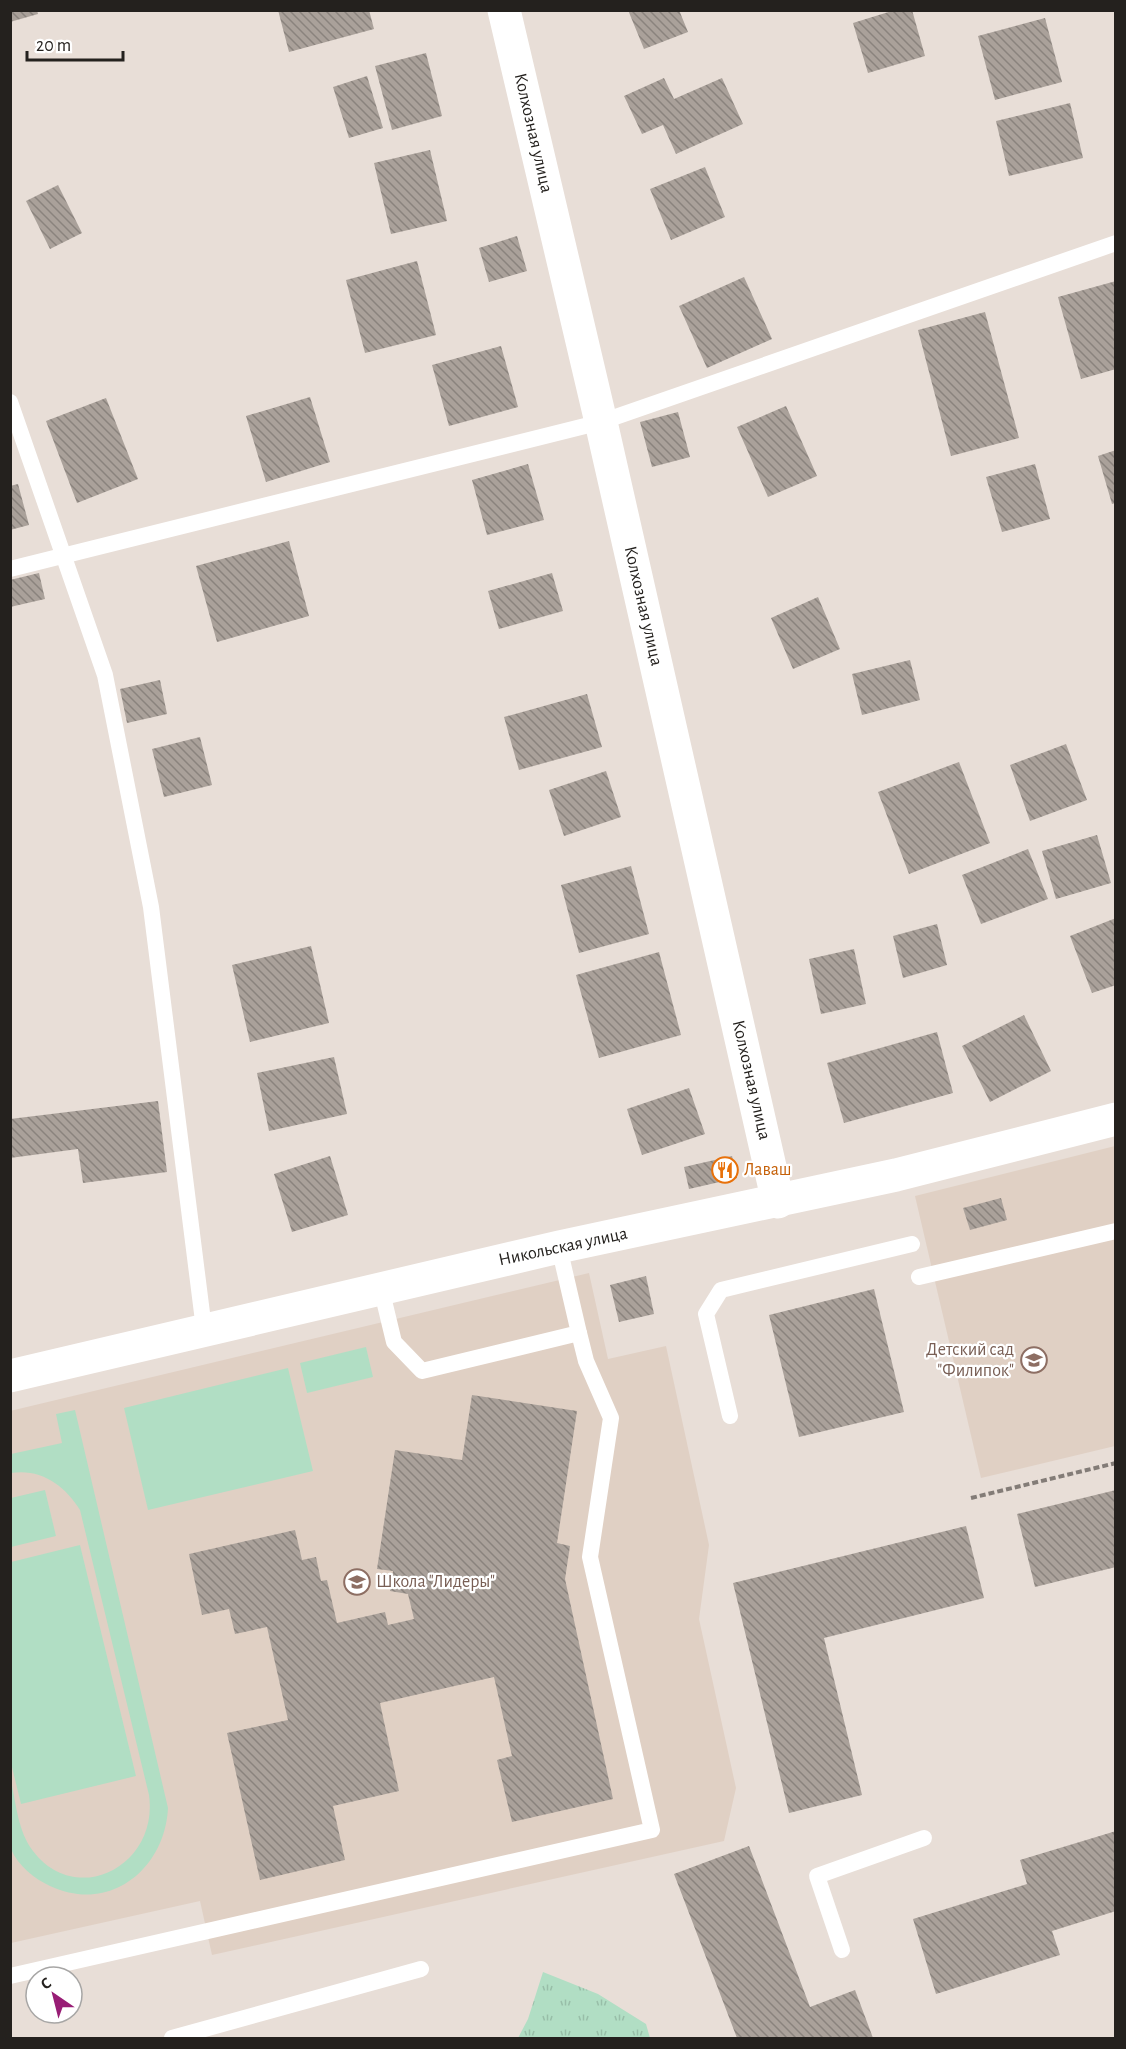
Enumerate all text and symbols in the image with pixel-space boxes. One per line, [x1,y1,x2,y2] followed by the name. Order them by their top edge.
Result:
[27,24,123,62] scale bar
[36,37,71,55] text: 20 m
[510,71,556,195] street label: Колхозная улица
[620,544,666,668] street label: Колхозная улица
[728,1018,774,1142] street label: Колхозная улица
[710,1155,740,1185] restaurant icon: Лаваш
[744,1161,792,1179] place label: Лаваш
[497,1225,629,1269] street label: Никольская улица
[926,1341,1014,1380] place label: Детский сад "Филипок"
[1019,1345,1049,1375] school or university icon: Детский сад "Филипок"
[342,1567,372,1597] school or university icon: Школа "Лидеры"
[376,1573,495,1591] place label: Школа "Лидеры"
[24,1965,84,2025] north arrow
[38,1974,54,1993] text: С

